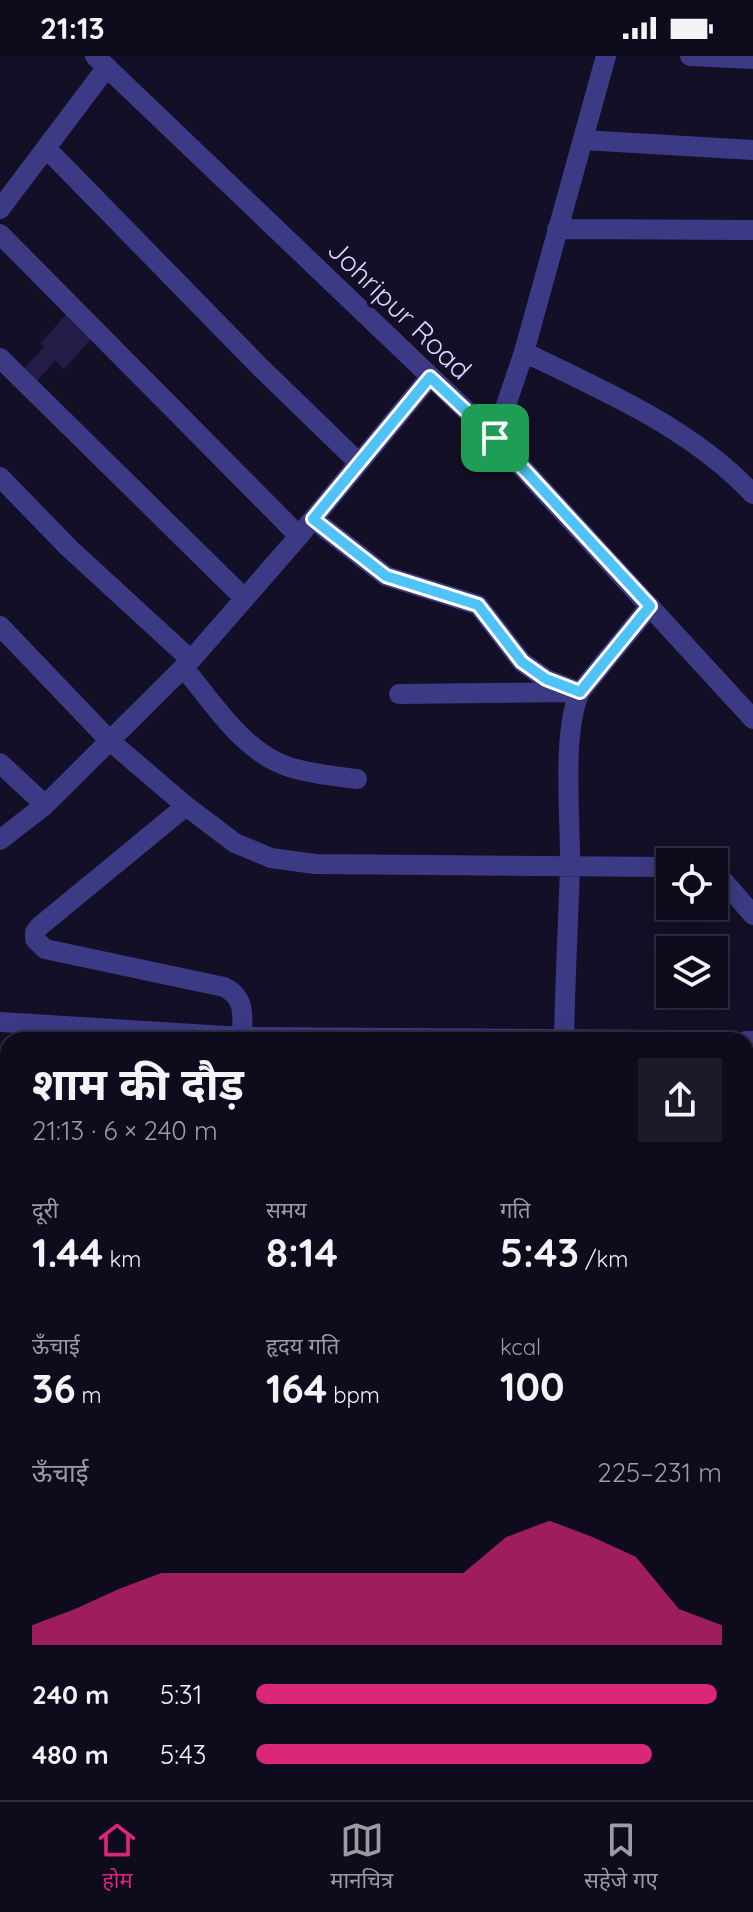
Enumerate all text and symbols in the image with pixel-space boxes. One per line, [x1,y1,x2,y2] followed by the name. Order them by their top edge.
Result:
[40,9,105,47] text: 21:13
[321,232,479,386] street label: Johripur Road
[461,404,529,472] pin
[473,416,517,460] icon: arrive
[656,848,728,1008] map controls
[656,848,728,920] button: locate
[656,936,728,1008] button: layers
[32,1056,244,1111] text: शाम की दौड़
[638,1058,722,1142] button: share
[32,1114,218,1147] text: 21:13 · 6 × 240 m
[32,1196,58,1224] text: दूरी
[266,1196,307,1224] text: समय
[500,1196,531,1224] text: गति
[32,1227,103,1277] text: 1.44
[266,1227,338,1277] text: 8:14
[500,1227,579,1277] text: 5:43
[103,1245,141,1273] text: km
[579,1245,628,1273] text: /km
[32,1332,80,1360] text: ऊँचाई
[266,1332,339,1360] text: हृदय गति
[500,1333,541,1361] text: kcal
[500,1361,565,1411] text: 100
[32,1363,76,1413] text: 36
[266,1363,327,1413] text: 164
[76,1381,102,1409] text: m
[327,1381,380,1409] text: bpm
[32,1456,88,1489] text: ऊँचाई
[597,1456,722,1489] text: 225–231 m
[32,1678,109,1711] text: 240 m
[160,1678,202,1711] text: 5:31
[32,1738,109,1771] text: 480 m
[160,1738,206,1771] text: 5:43
[95,1818,139,1897] tab: होम
[330,1818,393,1897] tab: मानचित्र
[584,1818,658,1897] tab: सहेजे गए

